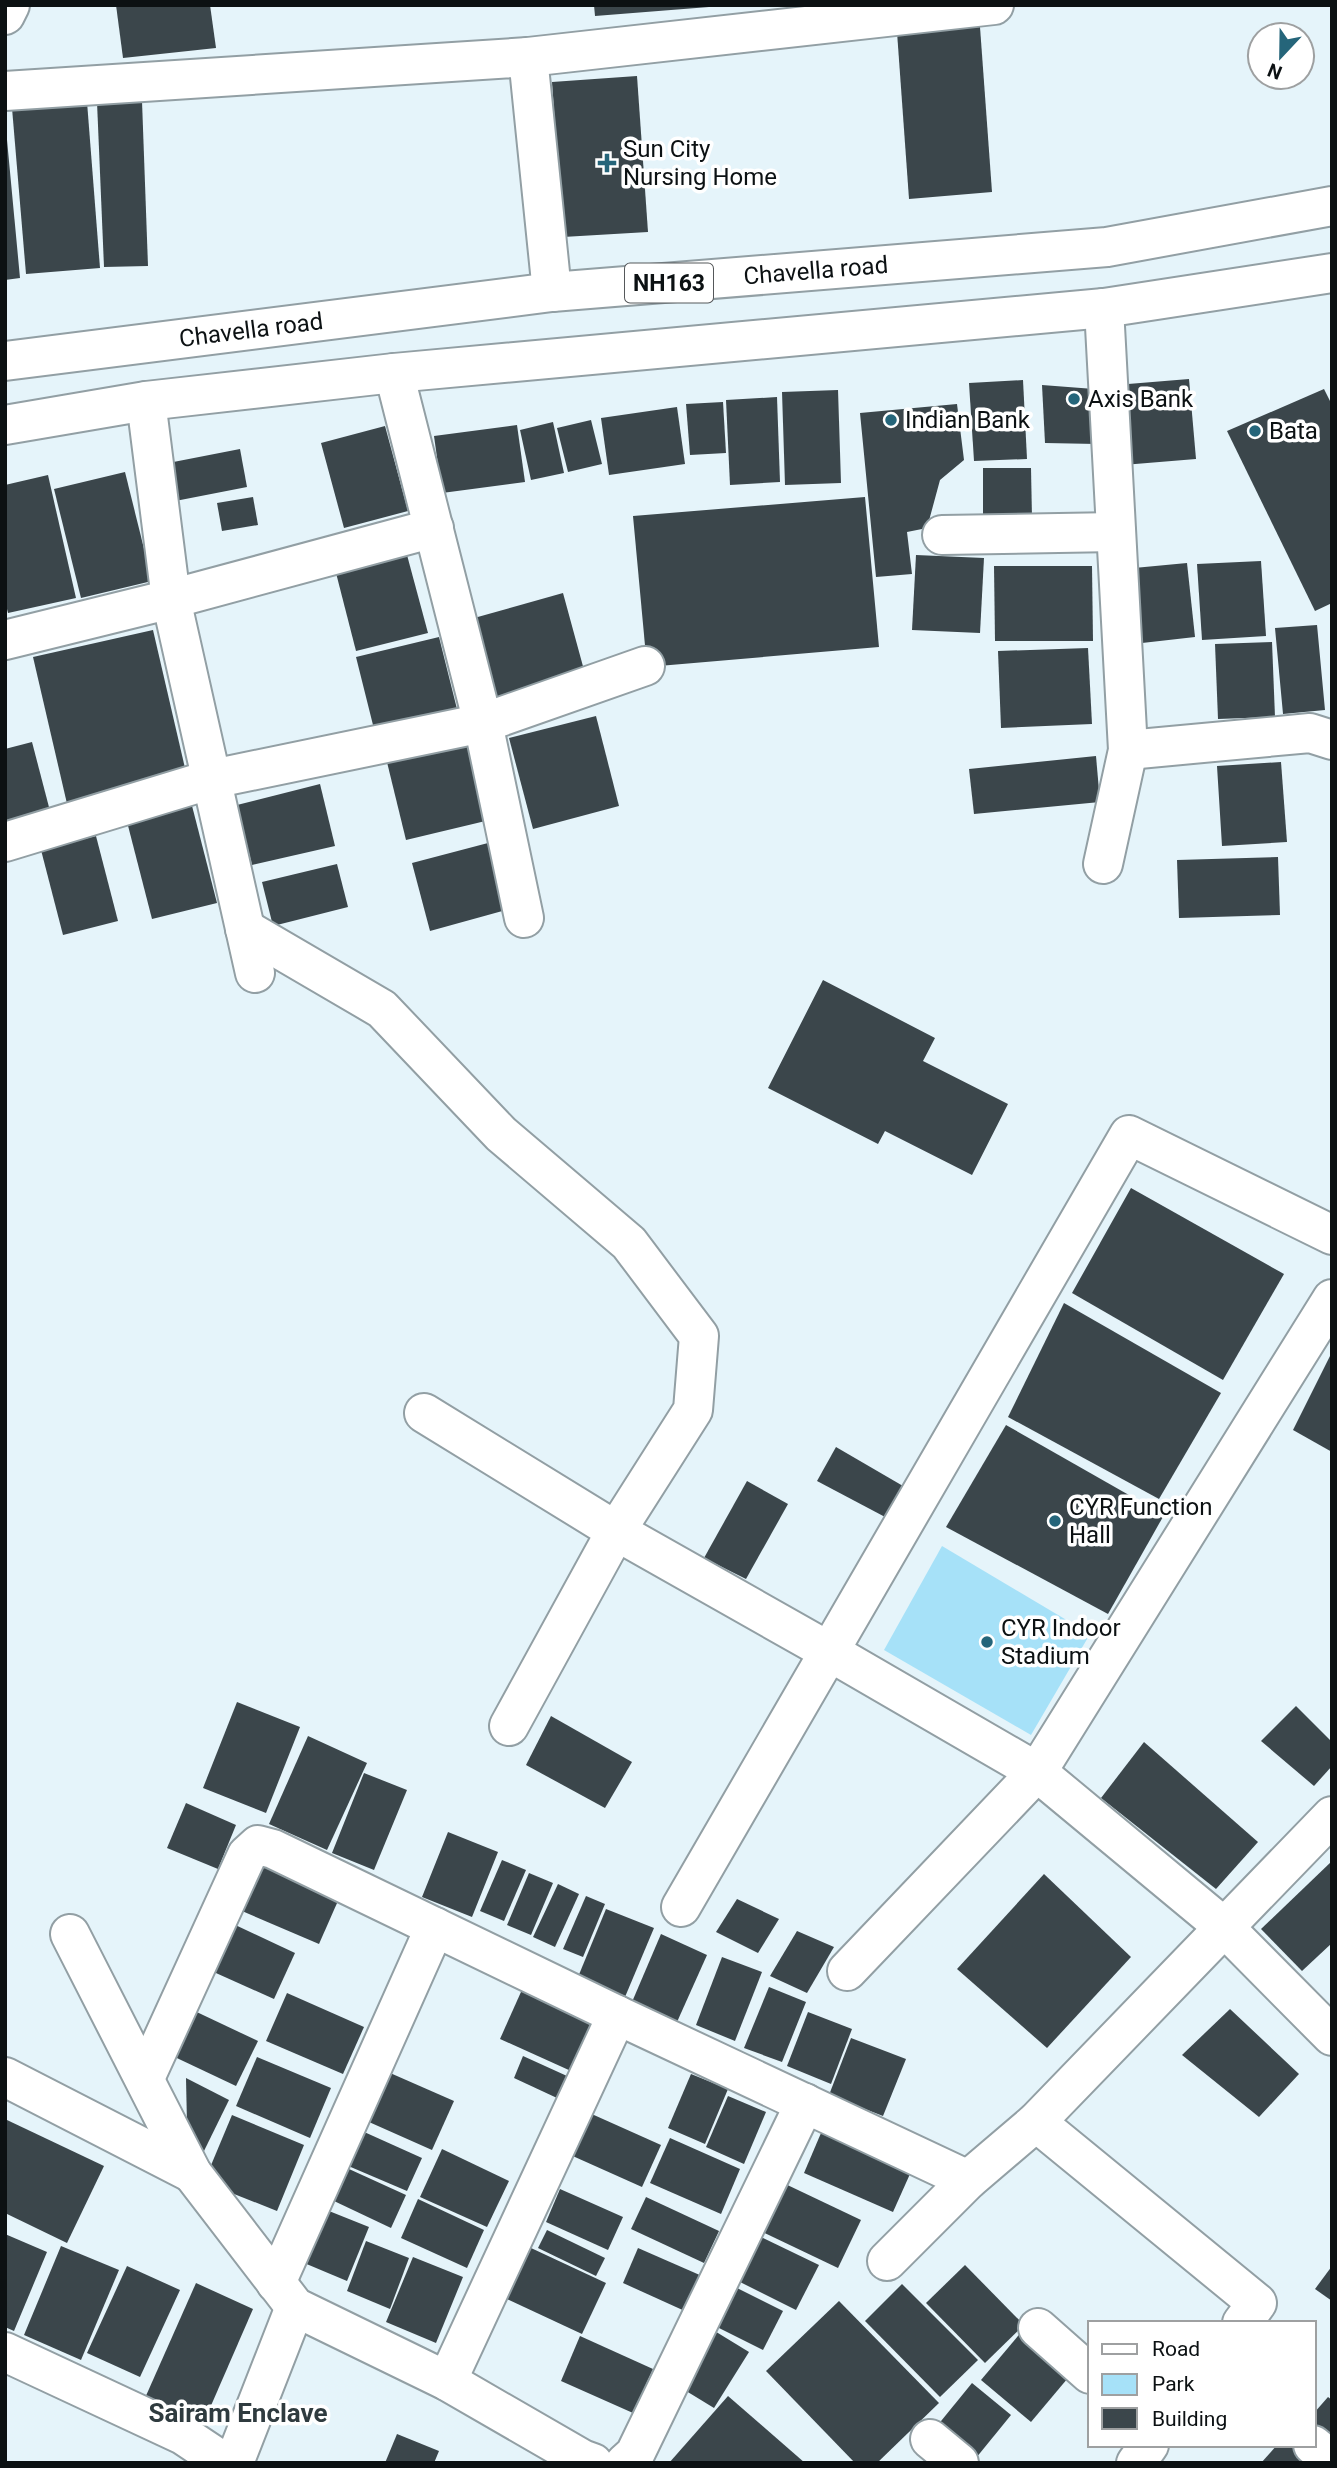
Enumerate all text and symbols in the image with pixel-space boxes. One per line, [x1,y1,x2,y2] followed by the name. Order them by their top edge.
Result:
[1246,21,1316,91] north arrow
[1264,58,1285,84] text: N
[623,135,777,191] place label: Sun City Nursing Home
[597,153,617,173] marker: Sun City Nursing Home
[742,251,889,290] street label: Chavella road
[625,264,713,302] road number: NH163
[177,307,325,353] street label: Chavella road
[1088,385,1194,413] place label: Axis Bank
[1066,391,1082,407] marker: Axis Bank
[905,406,1031,434] place label: Indian Bank
[883,412,899,428] marker: Indian Bank
[1269,417,1318,445] place label: Bata
[1247,423,1263,439] marker: Bata
[1069,1493,1212,1549] place label: CYR Function Hall
[1047,1513,1063,1529] marker: CYR Function Hall
[1001,1614,1121,1670] place label: CYR Indoor Stadium
[979,1634,995,1650] marker: CYR Indoor Stadium
[1088,2321,1316,2447] legend
[1152,2337,1200,2361] text: Road
[1152,2372,1195,2396] text: Park
[148,2398,328,2428] district label: Sairam Enclave
[1152,2407,1227,2431] text: Building

